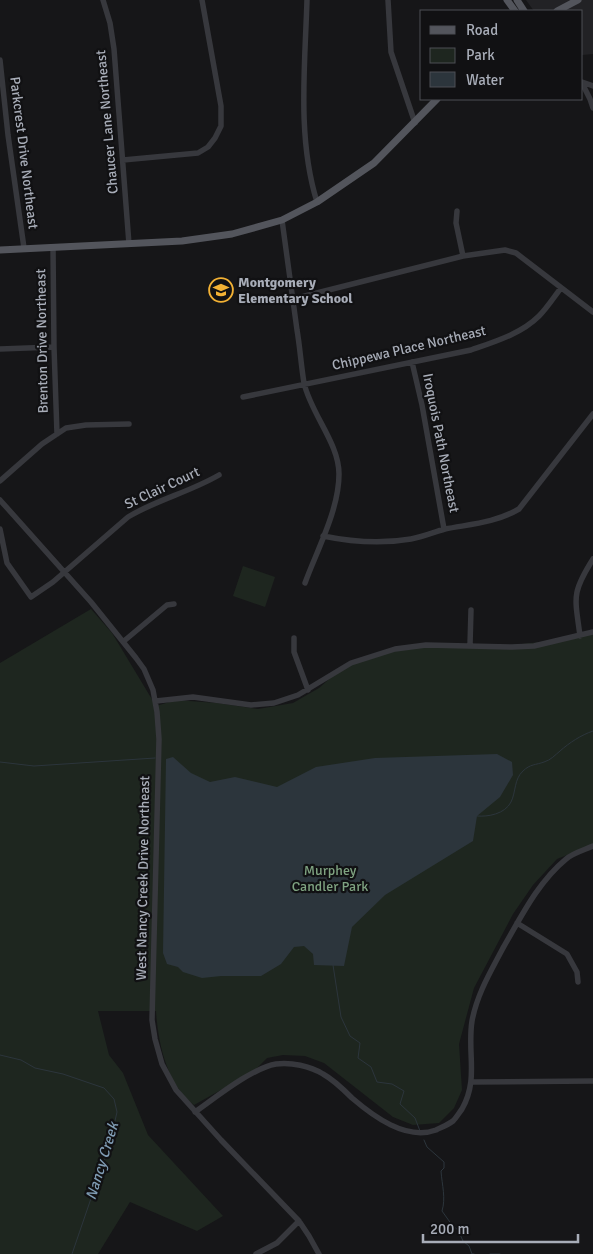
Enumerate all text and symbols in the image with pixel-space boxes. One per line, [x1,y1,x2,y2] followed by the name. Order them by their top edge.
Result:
[420,10,583,100] legend
[466,21,498,39] text: Road
[466,46,495,64] text: Park
[92,49,122,195] street label: Chaucer Lane Northeast
[466,71,504,89] text: Water
[6,76,42,230] street label: Parkcrest Drive Northeast
[32,268,52,414] street label: Brenton Drive Northeast
[238,274,353,307] place label: Montgomery Elementary School
[208,277,234,303] school or university icon: Montgomery Elementary School
[330,322,488,374] street label: Chippewa Place Northeast
[419,372,463,514] street label: Iroquois Path Northeast
[122,463,202,513] street label: St Clair Court
[133,775,153,980] street label: West Nancy Creek Drive Northeast
[292,862,368,895] park label: Murphey Candler Park
[82,1119,123,1202] water label: Nancy Creek
[423,1212,578,1244] scale bar
[430,1220,470,1238] text: 200 m

